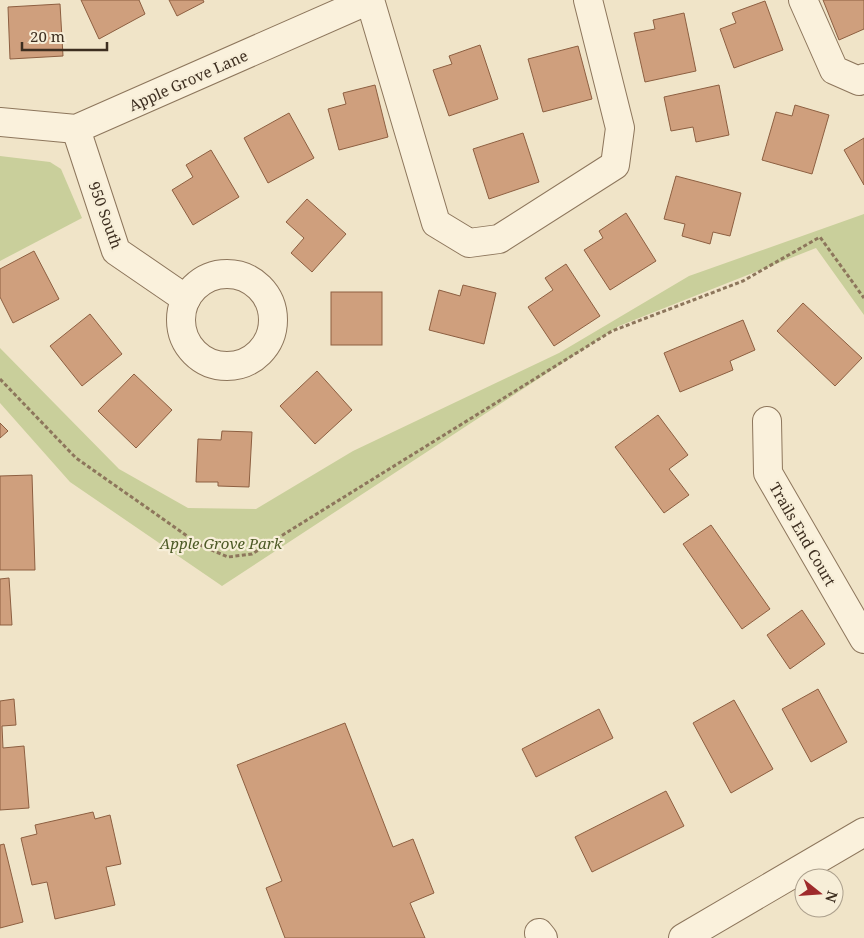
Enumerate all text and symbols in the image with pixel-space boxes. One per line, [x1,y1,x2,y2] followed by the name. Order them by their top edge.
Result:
[22,20,108,52] scale bar
[30,26,65,46] text: 20 m
[125,45,251,115] street label: Apple Grove Lane
[85,179,128,252] street label: 950 South
[765,479,841,589] street label: Trails End Court
[159,533,283,553] park label: Apple Grove Park
[794,868,844,918] north arrow
[821,889,843,905] text: N

